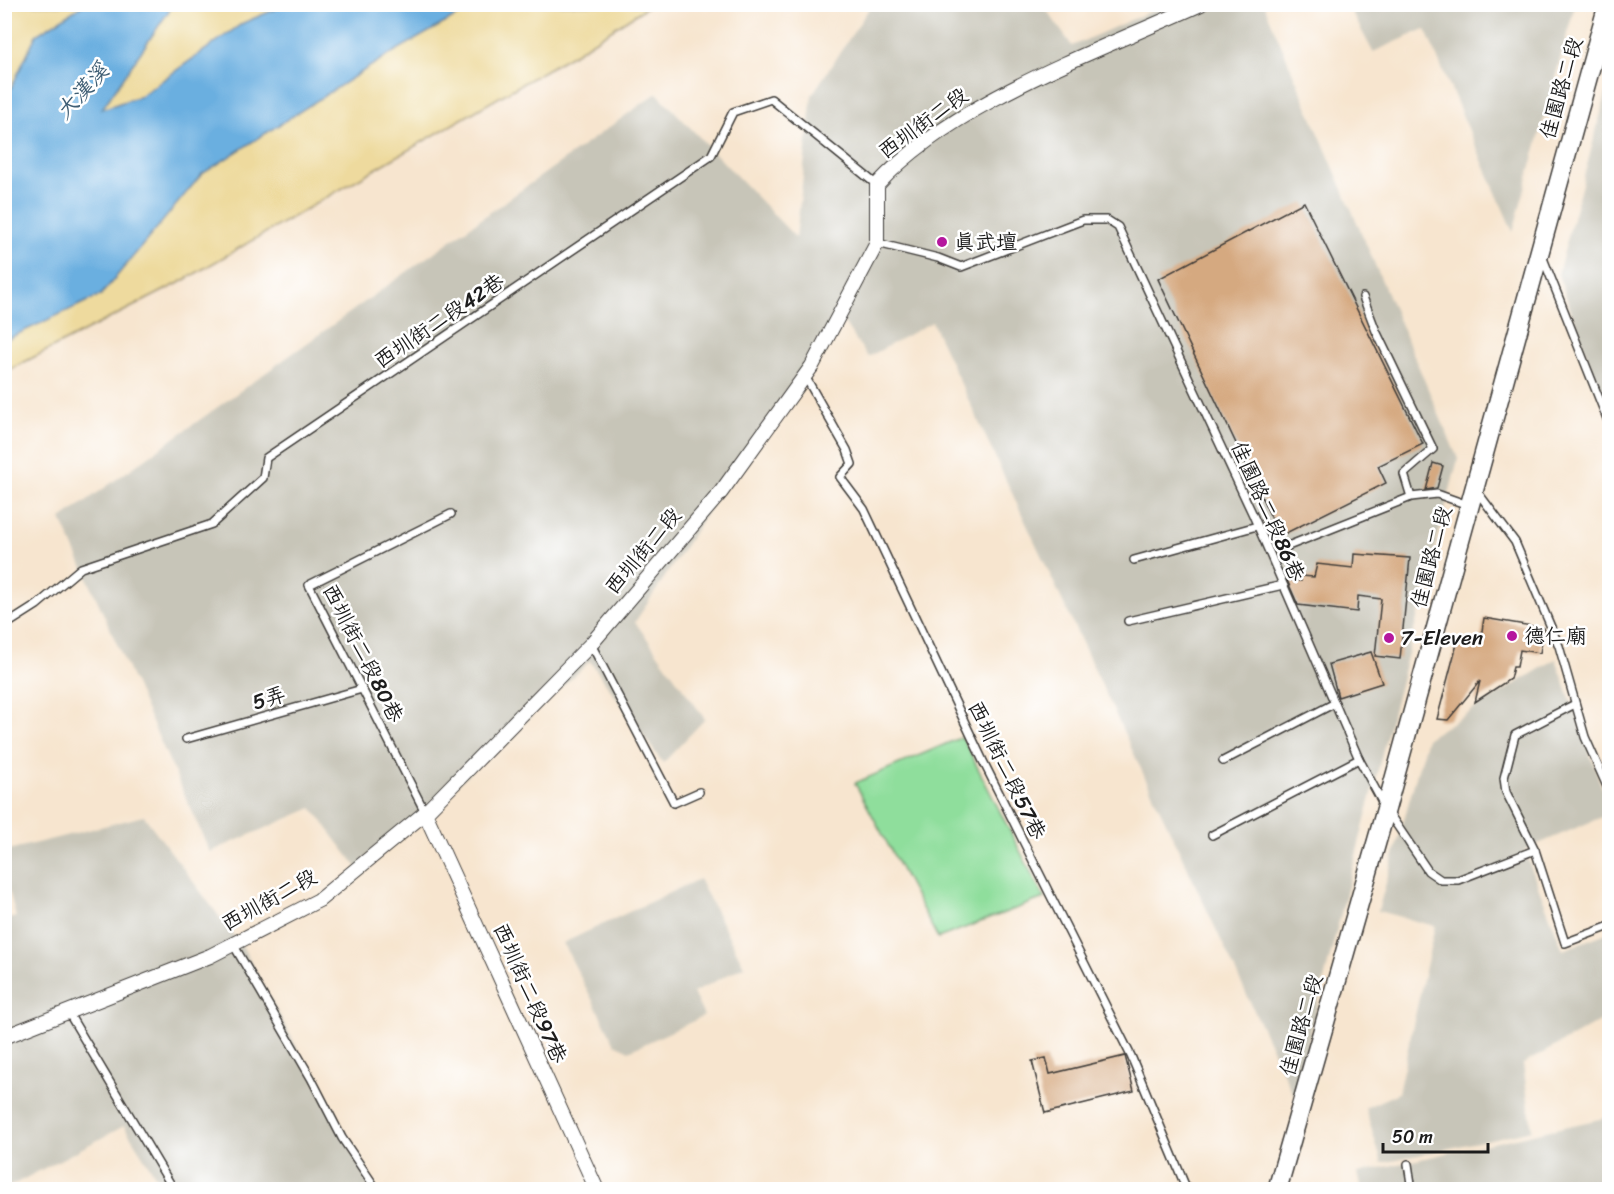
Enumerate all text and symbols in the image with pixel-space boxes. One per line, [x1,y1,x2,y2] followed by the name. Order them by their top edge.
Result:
[1528,32,1594,144] street label: 佳園路二段
[45,53,119,129] water label: 大漢溪
[869,77,977,169] street label: 西圳街二段
[954,223,1017,261] place label: 真武壇
[935,235,949,249] marker: 真武壇
[366,263,512,379] street label: 西圳街二段42巷
[1220,434,1316,588] street label: 佳園路二段86巷
[595,499,691,603] street label: 西圳街二段
[1399,501,1463,613] street label: 佳園路二段
[312,577,414,729] street label: 西圳街二段80巷
[1524,617,1587,655] place label: 德仁廟
[1401,619,1483,657] place label: 7-Eleven
[1505,629,1519,643] marker: 德仁廟
[1382,631,1396,645] marker: 7-Eleven
[247,675,291,721] street label: 5弄
[957,694,1057,846] street label: 西圳街二段57巷
[214,858,324,942] street label: 西圳街二段
[482,916,578,1070] street label: 西圳街二段97巷
[1268,969,1334,1081] street label: 佳園路二段
[1383,1116,1488,1154] scale bar
[1392,1121,1433,1153] text: 50 m

